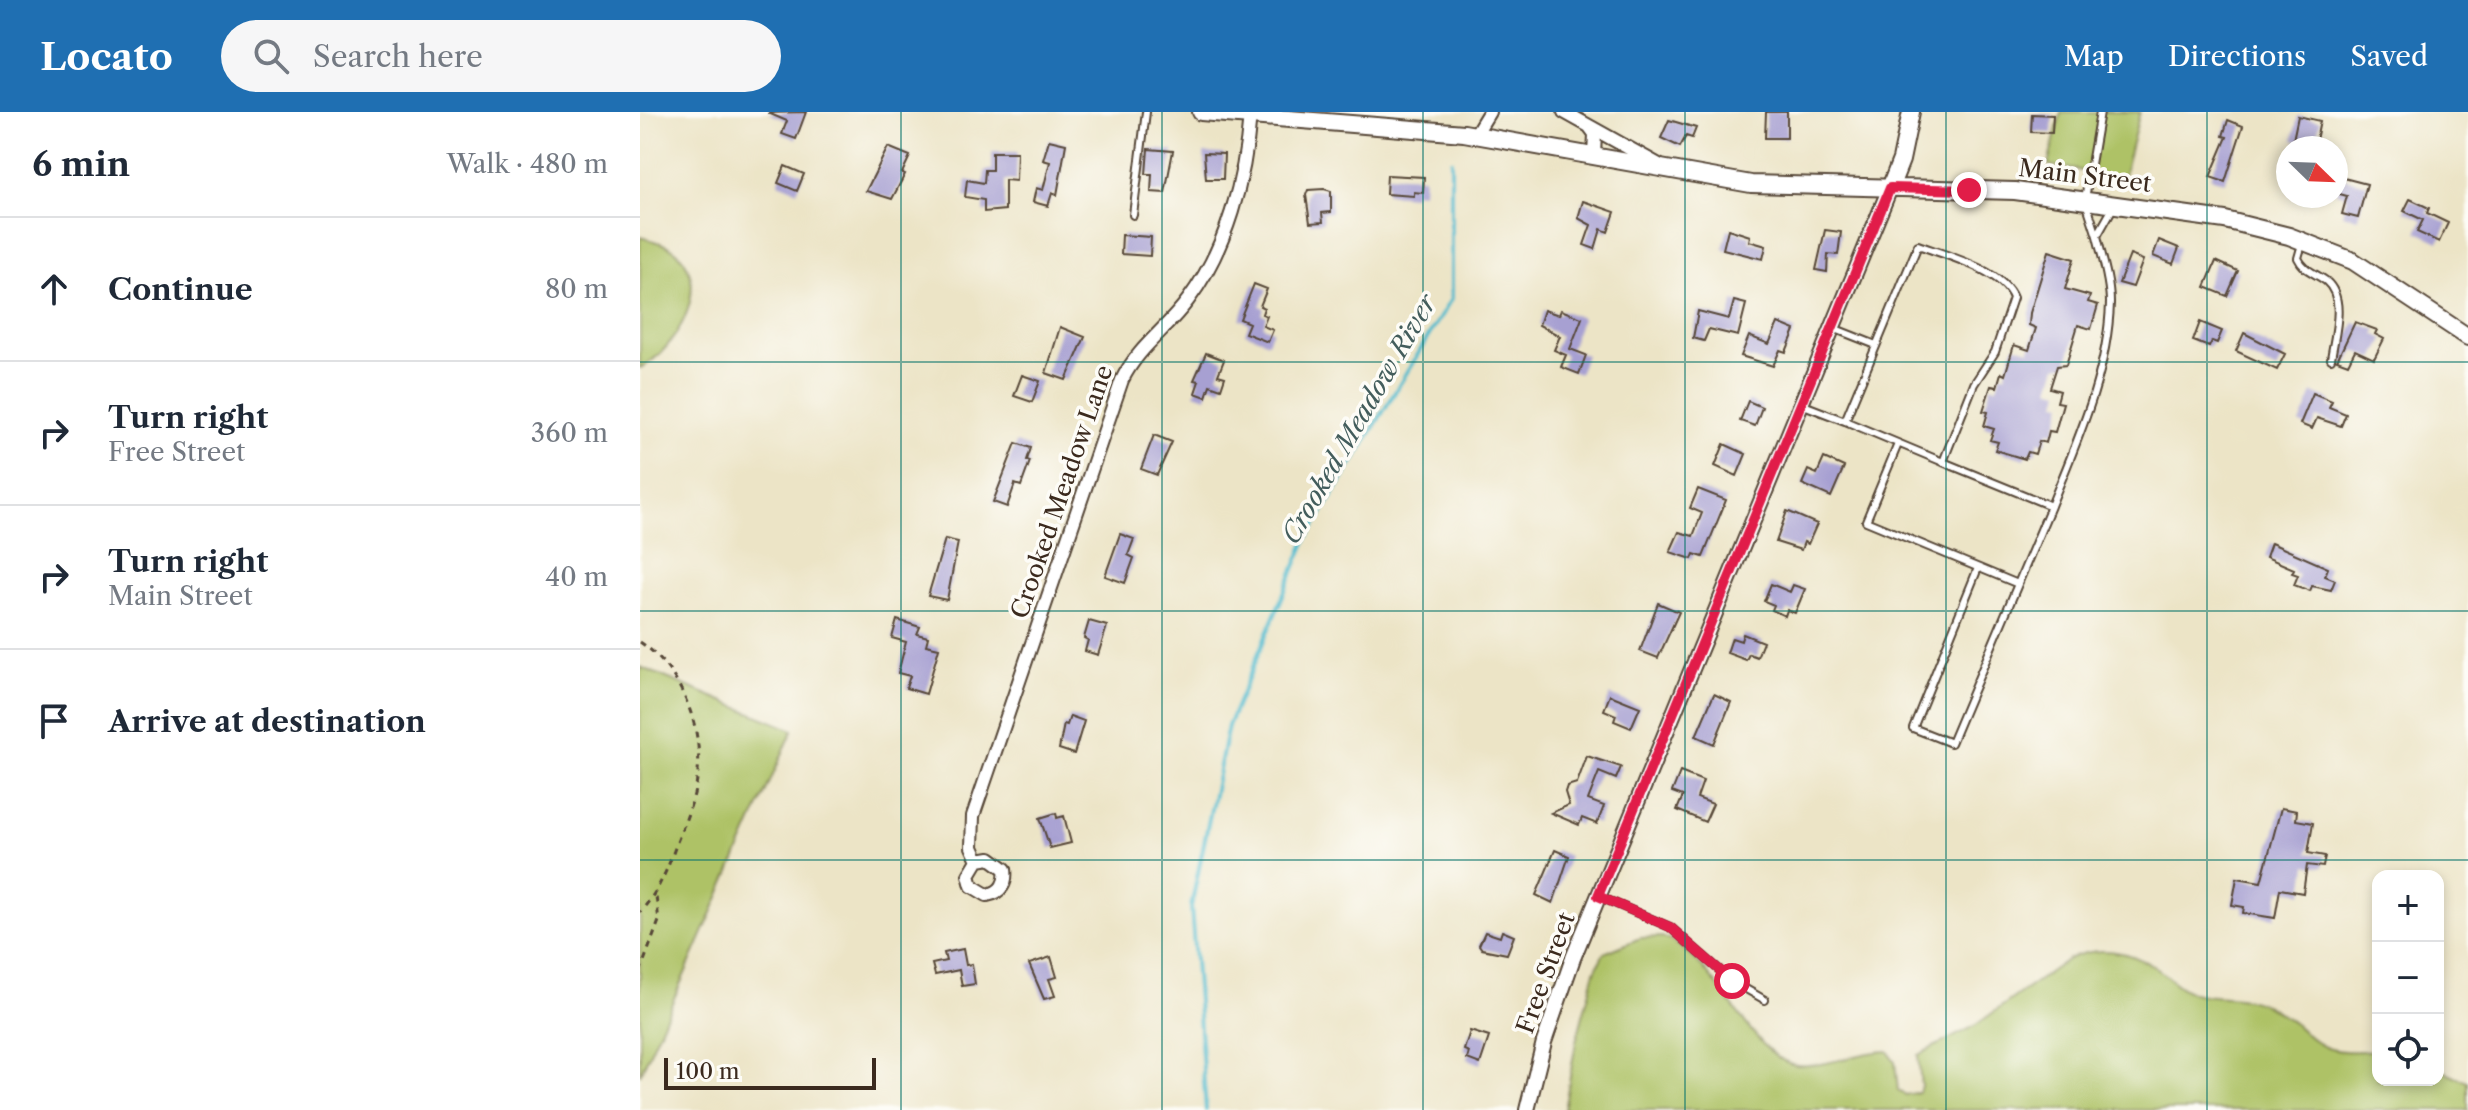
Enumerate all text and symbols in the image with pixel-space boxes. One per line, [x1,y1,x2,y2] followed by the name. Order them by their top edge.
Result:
[221,20,781,92] search box
[40,33,173,80] text: Locato
[249,34,293,78] icon: search
[313,38,483,75] text: Search here
[2064,39,2124,73] text: Map
[2168,39,2306,73] text: Directions
[2350,39,2428,73] text: Saved
[2276,136,2348,208] north arrow
[32,143,130,185] text: 6 min
[447,148,608,180] text: Walk · 480 m
[2017,153,2154,198] street label: Main Street
[1951,172,1987,208] route end
[32,267,76,311] icon: ahead
[108,271,253,308] text: Continue
[545,273,608,305] text: 80 m
[1275,287,1444,549] water label: Crooked Meadow River
[1005,361,1119,622] street label: Crooked Meadow Lane
[108,399,268,436] text: Turn right
[32,411,76,455] icon: right
[531,417,608,449] text: 360 m
[108,436,245,468] text: Free Street
[108,543,268,580] text: Turn right
[32,555,76,599] icon: right
[545,561,608,593] text: 40 m
[108,580,253,612] text: Main Street
[32,699,76,743] icon: arrive
[108,703,426,740] text: Arrive at destination
[2372,870,2444,1086] map controls
[2372,870,2444,942] button: +
[1510,908,1581,1037] street label: Free Street
[2372,942,2444,1014] button: −
[1714,963,1750,999] route start
[2372,1014,2444,1086] button: locate
[664,1054,876,1090] scale bar
[676,1058,739,1085] text: 100 m

